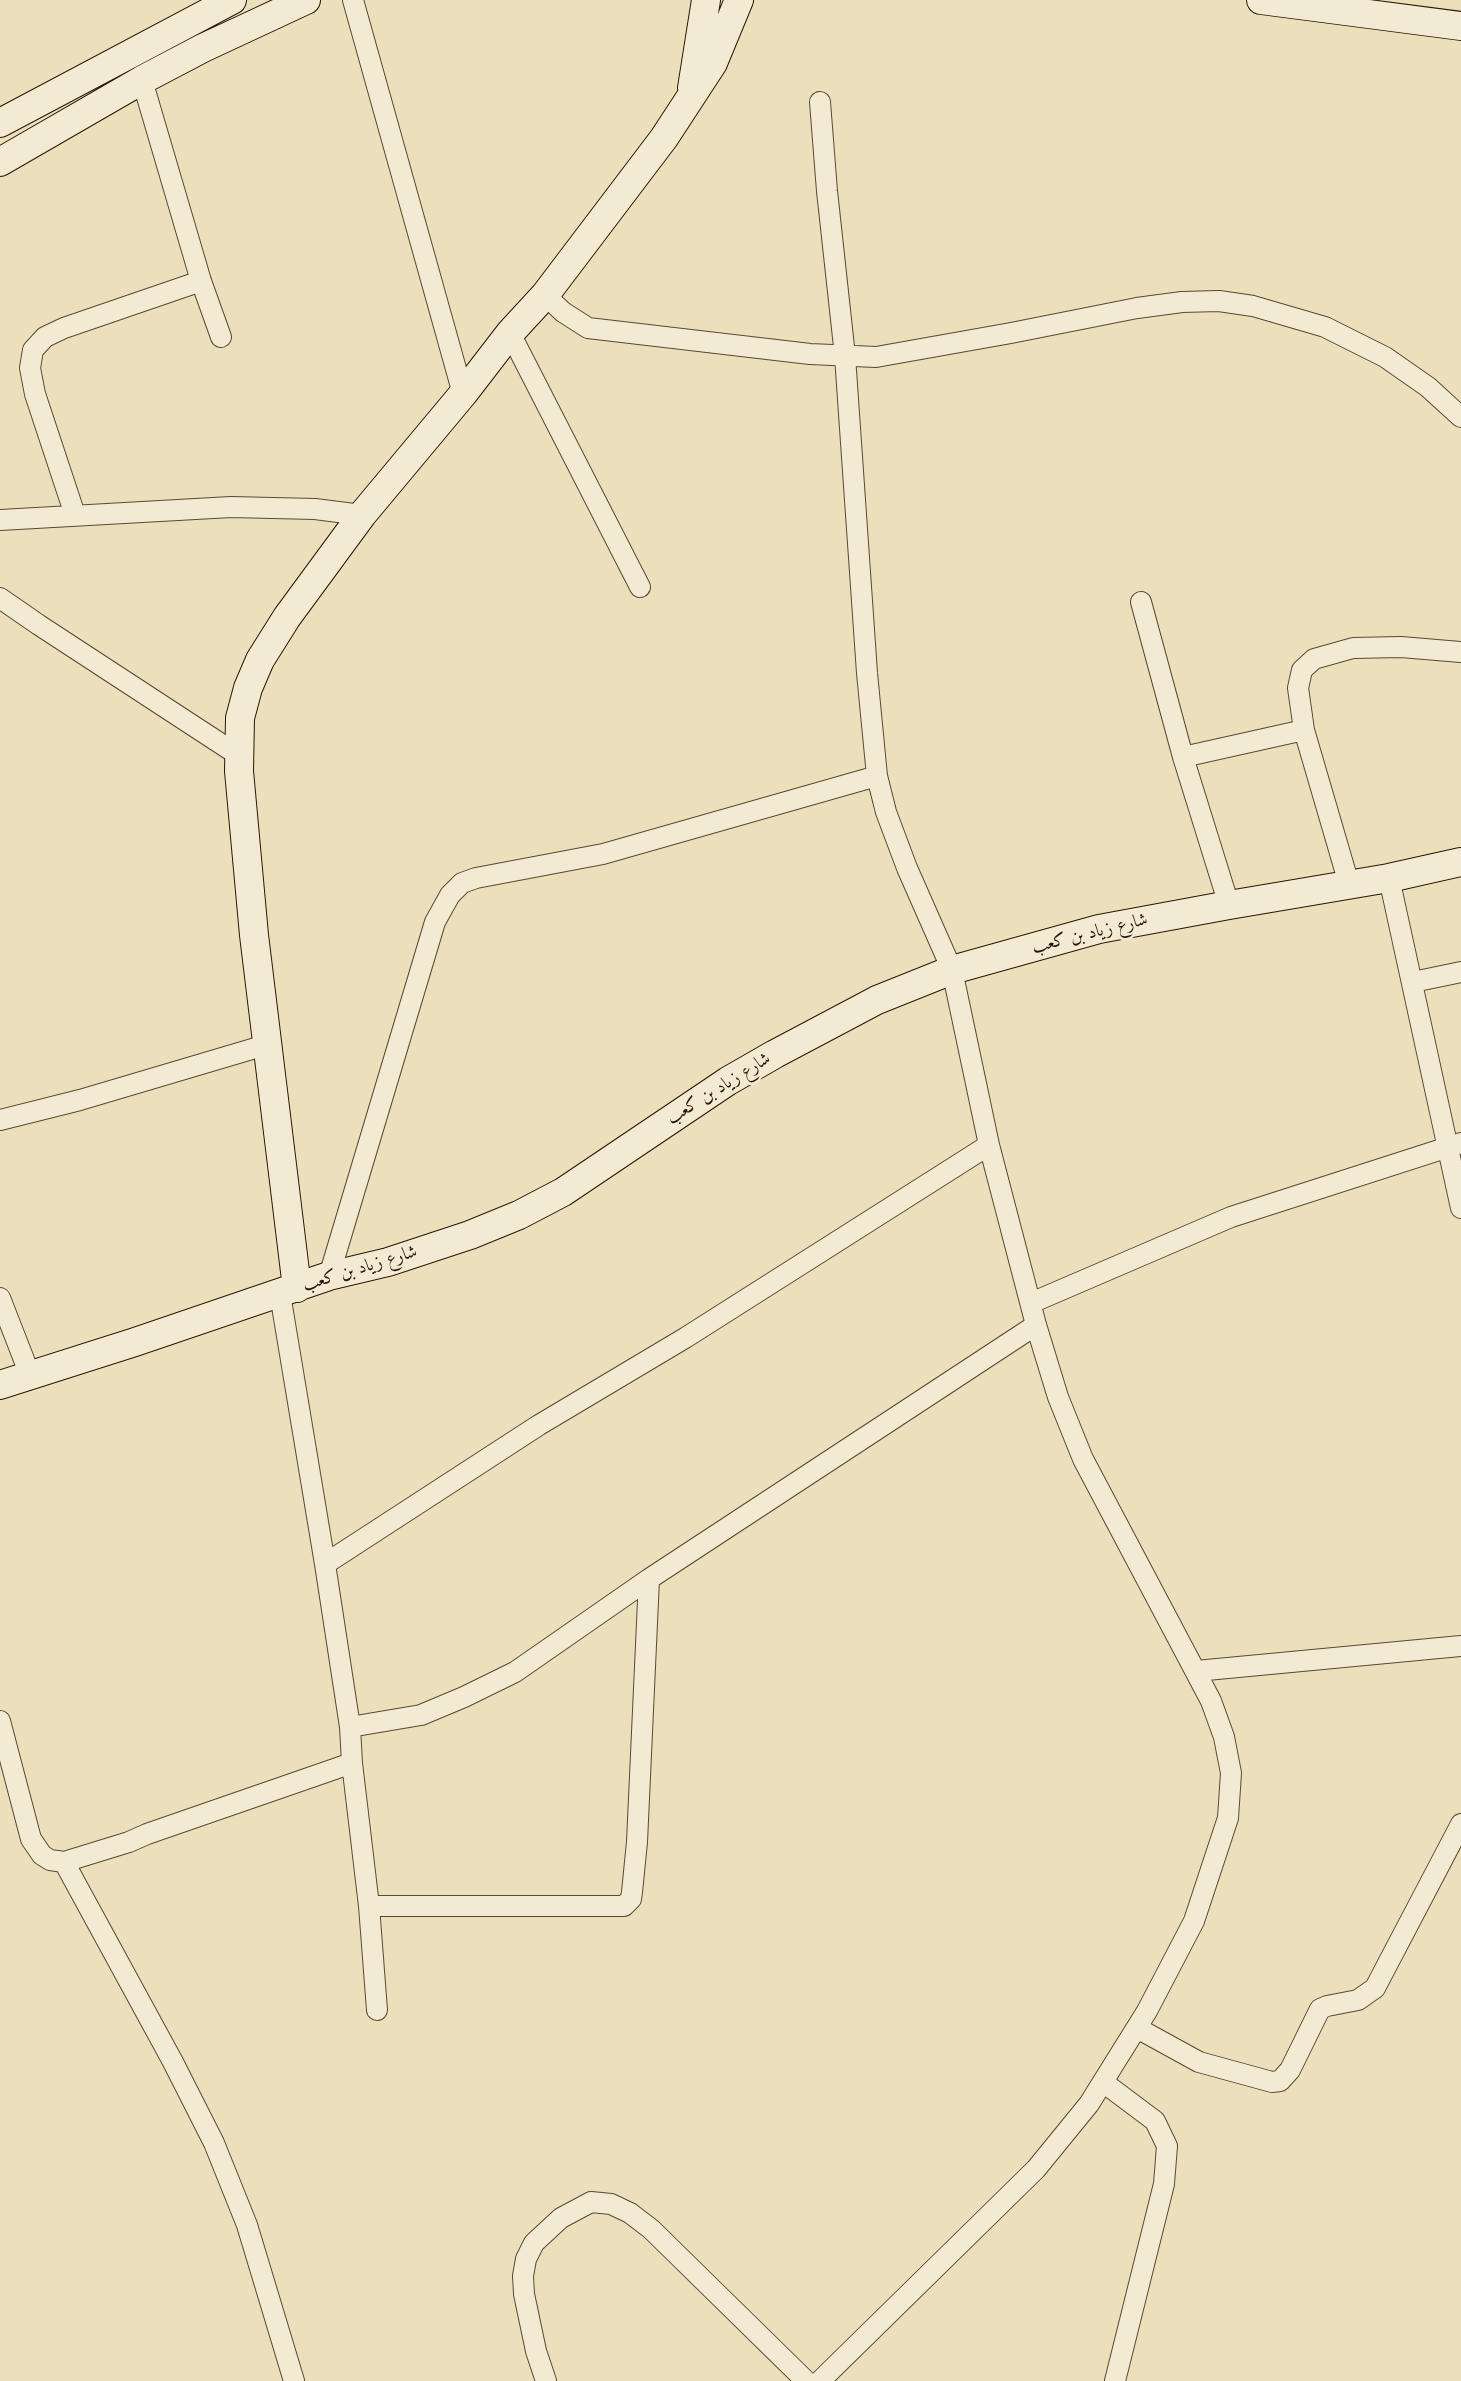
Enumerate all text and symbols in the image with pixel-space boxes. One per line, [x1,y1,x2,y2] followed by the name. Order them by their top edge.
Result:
[1030,909,1150,959] street label: شارع زياد بن كعب
[663,1048,775,1130] street label: شارع زياد بن كعب
[300,1241,420,1297] street label: شارع زياد بن كعب

